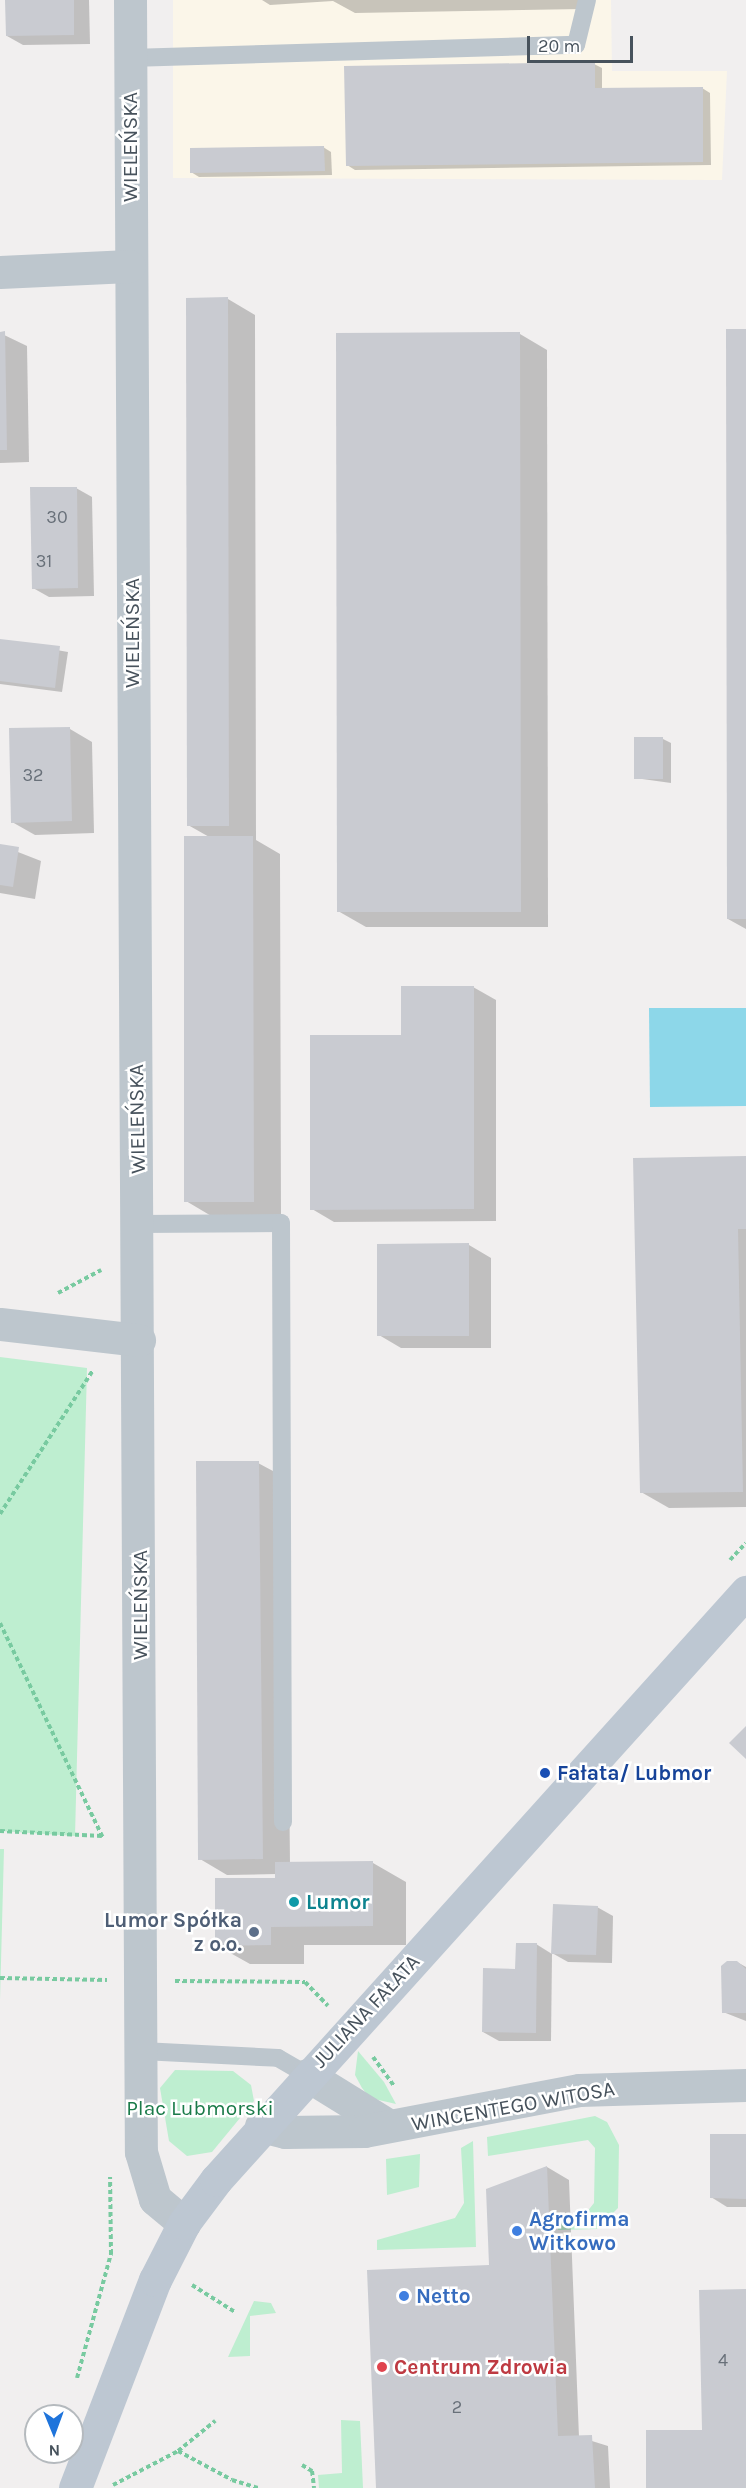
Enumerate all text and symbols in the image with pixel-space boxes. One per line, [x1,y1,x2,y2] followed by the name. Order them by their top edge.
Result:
[530,24,636,62] scale bar
[538,35,580,57] text: 20 m
[117,92,143,202] street label: WIELEŃSKA
[46,506,68,528] house number: 30
[36,550,52,572] house number: 31
[119,578,145,688] street label: WIELEŃSKA
[22,764,44,786] house number: 32
[123,1064,151,1174] street label: WIELEŃSKA
[127,1550,153,1660] street label: WIELEŃSKA
[557,1760,711,1786] place label: Fałata/ Lubmor
[538,1766,552,1780] marker: Fałata/ Lubmor
[306,1889,370,1915] place label: Lumor
[287,1895,301,1909] marker: Lumor
[104,1907,242,1957] place label: Lumor Spółka z o.o.
[247,1925,261,1939] marker: Lumor Spółka z o.o.
[307,1949,425,2073] street label: JULIANA FAŁATA
[409,2076,617,2136] street label: WINCENTEGO WITOSA
[126,2095,274,2121] park label: Plac Lubmorski
[529,2206,630,2256] place label: Agrofirma Witkowo
[510,2224,524,2238] marker: Agrofirma Witkowo
[416,2283,471,2309] place label: Netto
[397,2289,411,2303] marker: Netto
[718,2349,728,2371] house number: 4
[394,2354,568,2380] place label: Centrum Zdrowia
[375,2360,389,2374] marker: Centrum Zdrowia
[452,2396,462,2418] house number: 2
[24,2404,84,2464] north arrow
[48,2441,60,2460] text: N

